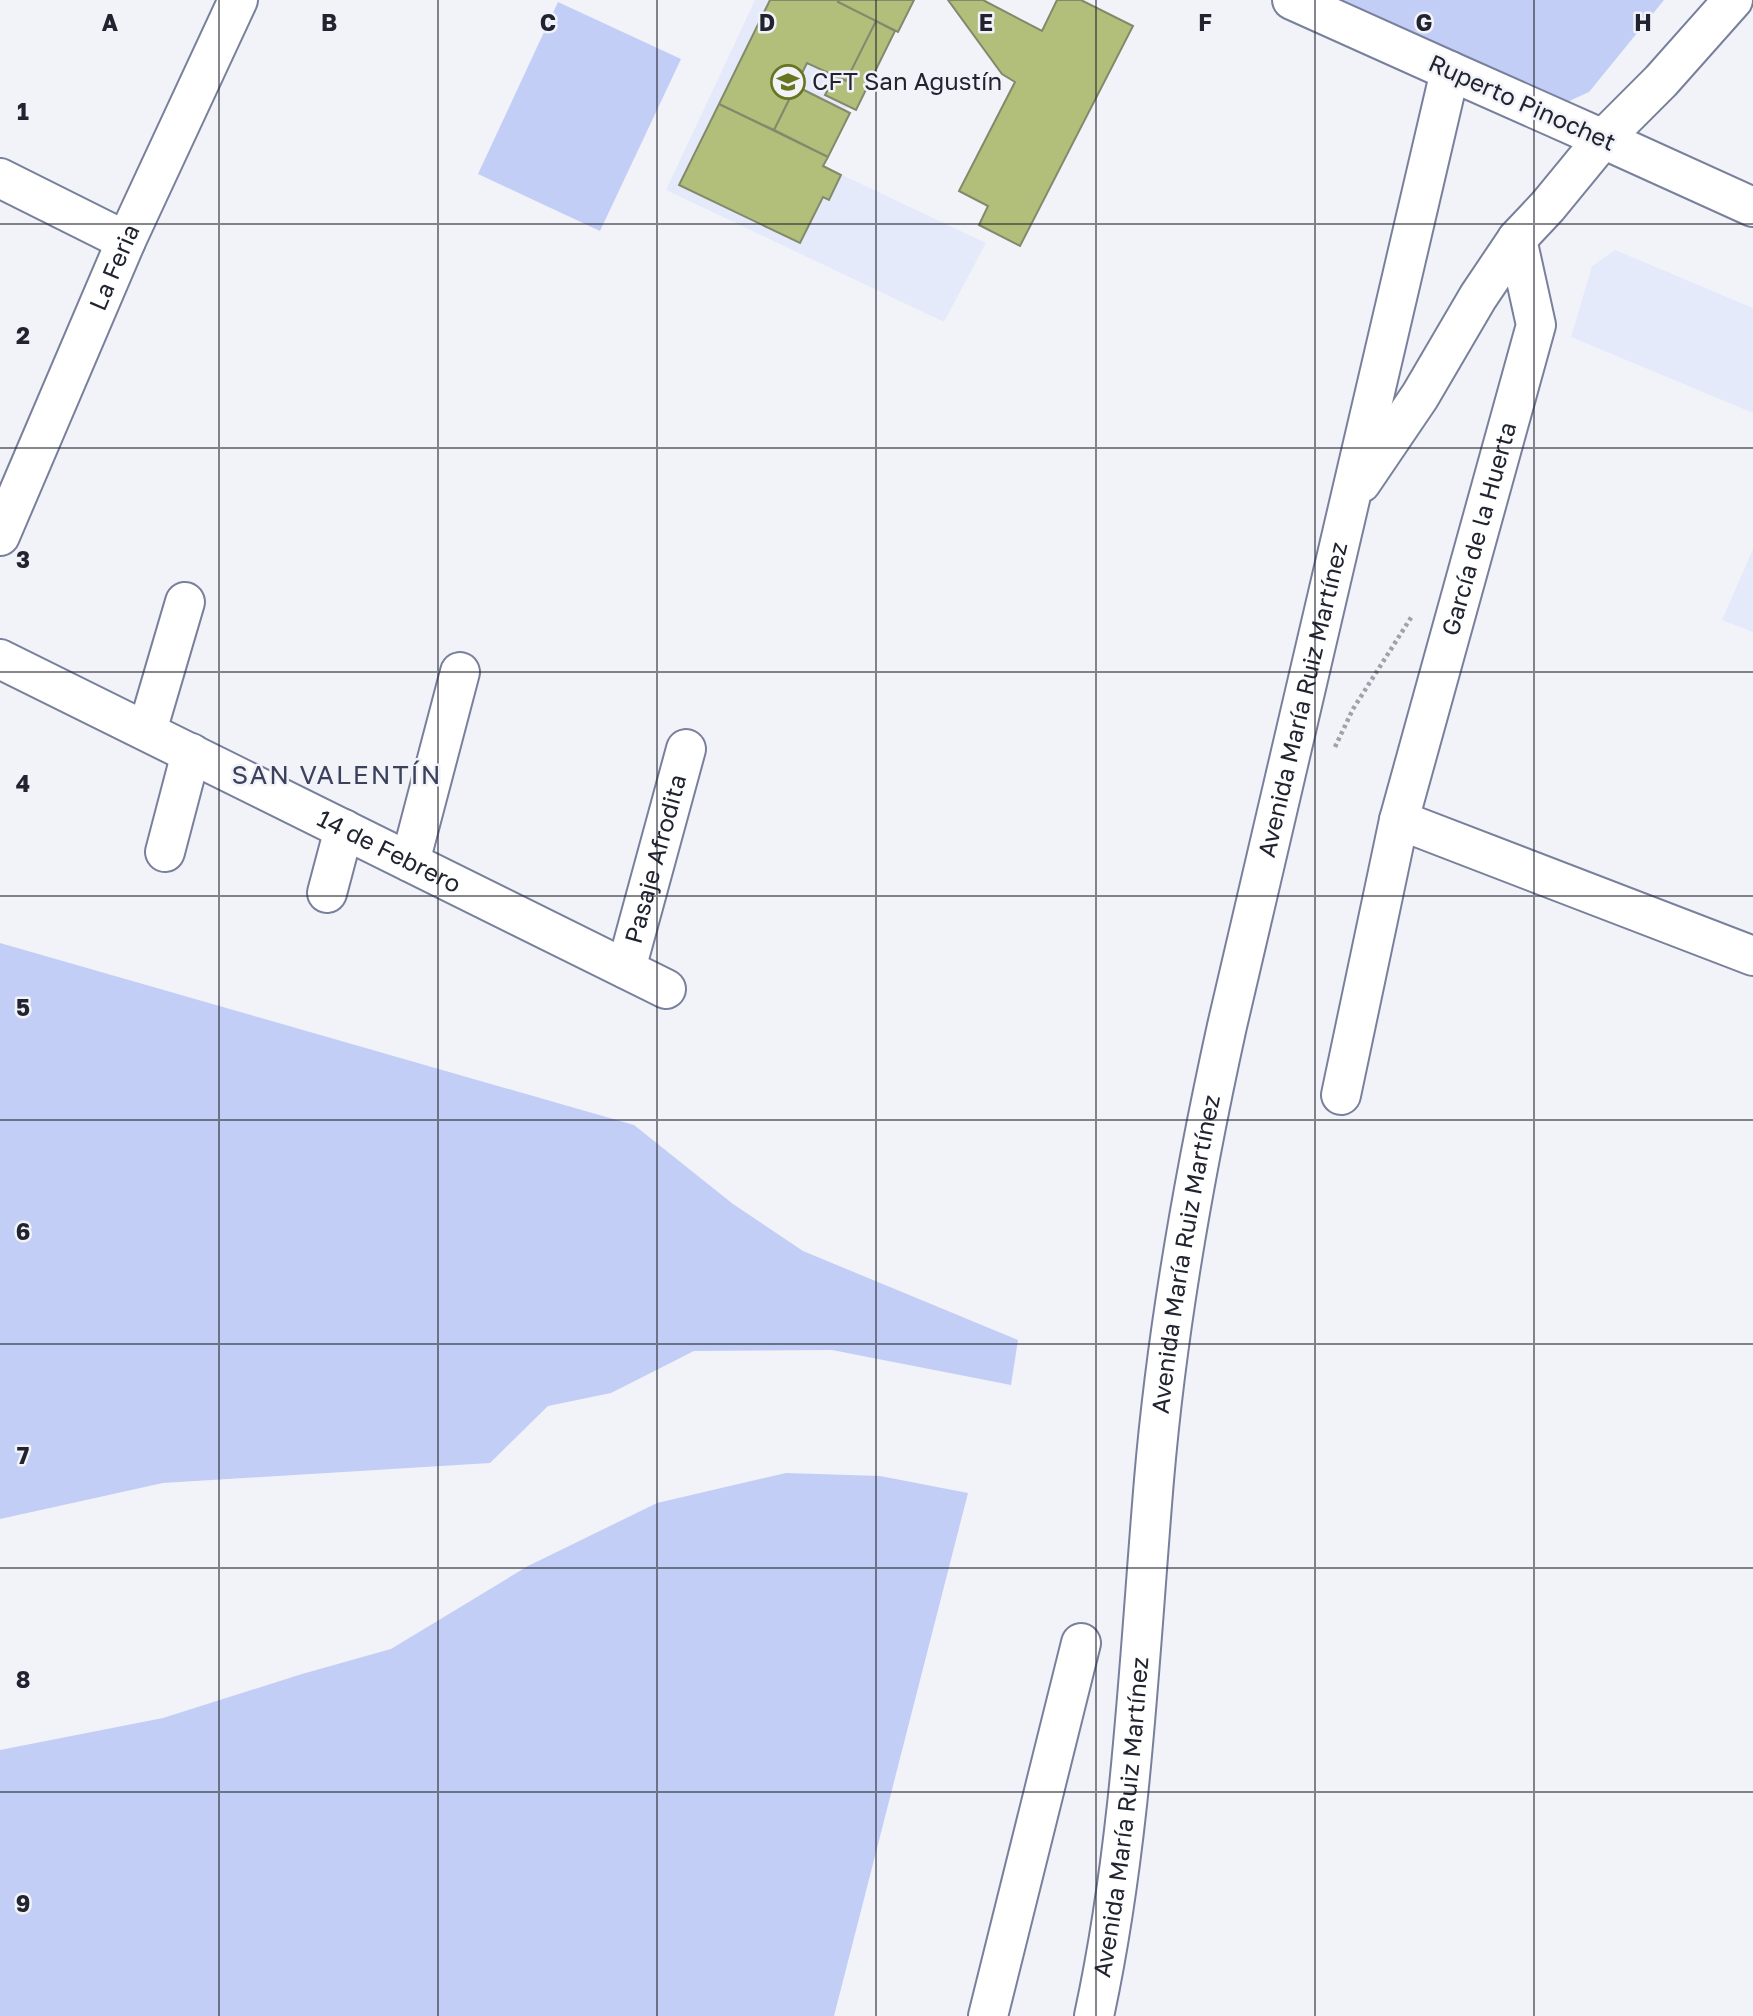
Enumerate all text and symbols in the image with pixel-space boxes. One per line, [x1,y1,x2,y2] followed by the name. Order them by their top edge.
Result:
[102,8,119,36] text: A
[321,8,337,36] text: B
[540,8,556,36] text: C
[759,8,775,36] text: D
[979,8,993,36] text: E
[1198,8,1212,36] text: F
[1416,8,1432,36] text: G
[1634,8,1652,36] text: H
[1425,47,1621,156] street label: Ruperto Pinochet
[769,63,807,101] school or university icon: CFT San Agustín
[812,66,1002,95] place label: CFT San Agustín
[17,97,29,125] text: 1
[82,219,145,314] street label: La Feria
[16,321,30,349] text: 2
[1435,419,1521,639] street label: García de la Huerta
[1251,539,1353,860] street label: Avenida María Ruiz Martínez
[16,545,30,573] text: 3
[231,759,443,790] district label: SAN VALENTÍN
[16,769,30,797] text: 4
[618,771,691,946] street label: Pasaje Afrodita
[313,803,466,898] street label: 14 de Febrero
[16,993,30,1021] text: 5
[1145,1092,1225,1415] street label: Avenida María Ruiz Martínez
[16,1217,30,1245] text: 6
[17,1441,29,1469] text: 7
[1086,1656,1153,1980] street label: Avenida María Ruiz Martínez
[16,1665,30,1693] text: 8
[16,1889,30,1917] text: 9

